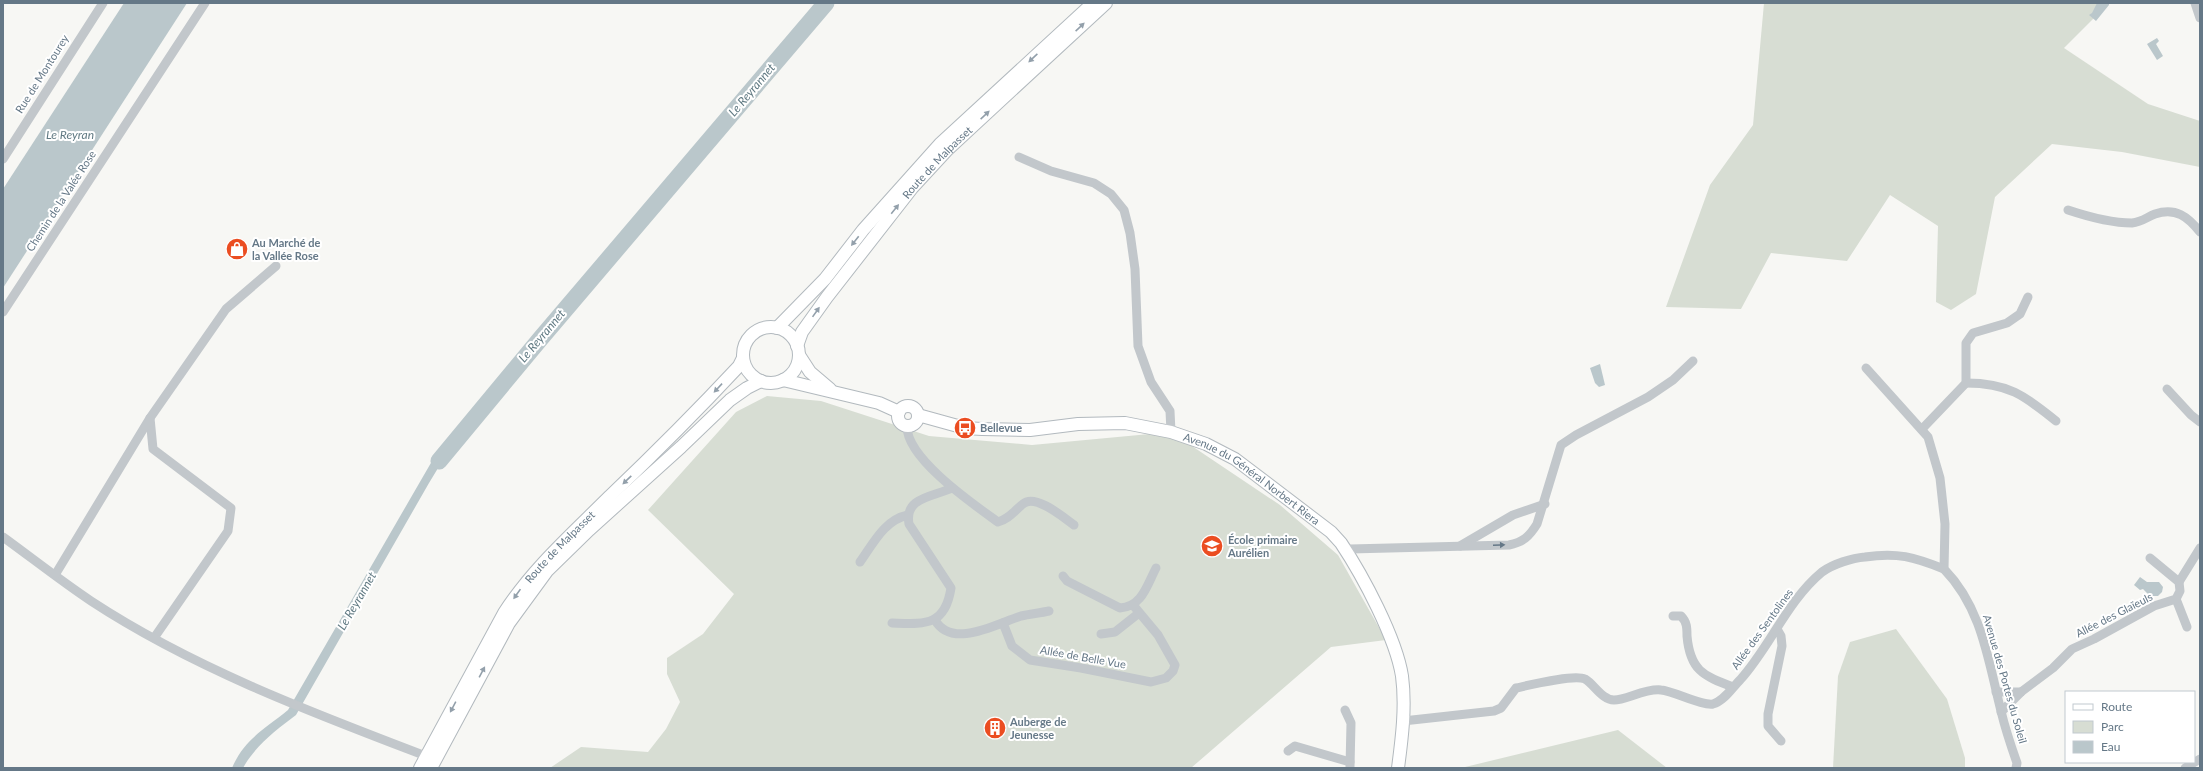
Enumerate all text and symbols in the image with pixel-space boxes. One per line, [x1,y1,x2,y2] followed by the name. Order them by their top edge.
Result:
[1076,23,1085,32] one-way arrow
[12,32,71,115] street label: Rue de Montourey
[1029,53,1038,62] one-way arrow
[725,60,779,119] water label: Le Reyrannet
[980,110,990,120] one-way arrow
[899,123,975,201] street label: Route de Malpasset
[46,127,94,142] water label: Le Reyran
[23,148,98,254] street label: Chemin de la Valée Rose
[891,204,900,214] one-way arrow
[851,235,859,246] one-way arrow
[224,236,250,262] shop icon: Au Marché de la Vallée Rose
[251,236,320,262] place label: Au Marché de la Vallée Rose
[515,306,569,365] water label: Le Reyrannet
[812,307,820,317] one-way arrow
[713,383,723,393] one-way arrow
[952,415,978,441] bus stop icon: Bellevue
[980,421,1022,434] place label: Bellevue
[1182,430,1323,527] street label: Avenue du Général Norbert Riera
[622,475,632,485] one-way arrow
[522,508,597,585] street label: Route de Malpasset
[1199,533,1225,559] school or university icon: École primaire Aurélien
[1227,533,1298,559] place label: École primaire Aurélien
[1492,542,1505,549] one-way arrow
[334,568,380,632] water label: Le Reyrannet
[1728,586,1795,672] street label: Allée des Sentolines
[513,589,521,599] one-way arrow
[2073,589,2155,640] street label: Allée des Glaïeuls
[1981,613,2030,745] street label: Avenue des Portes du Soleil
[1039,643,1127,670] street label: Allée de Belle Vue
[479,666,486,678] one-way arrow
[2065,691,2195,763] legend
[2101,699,2132,714] text: Route
[449,701,456,712] one-way arrow
[982,715,1008,741] building icon: Auberge de Jeunesse
[1009,715,1066,741] place label: Auberge de Jeunesse
[2101,719,2124,734] text: Parc
[2101,739,2121,754] text: Eau

